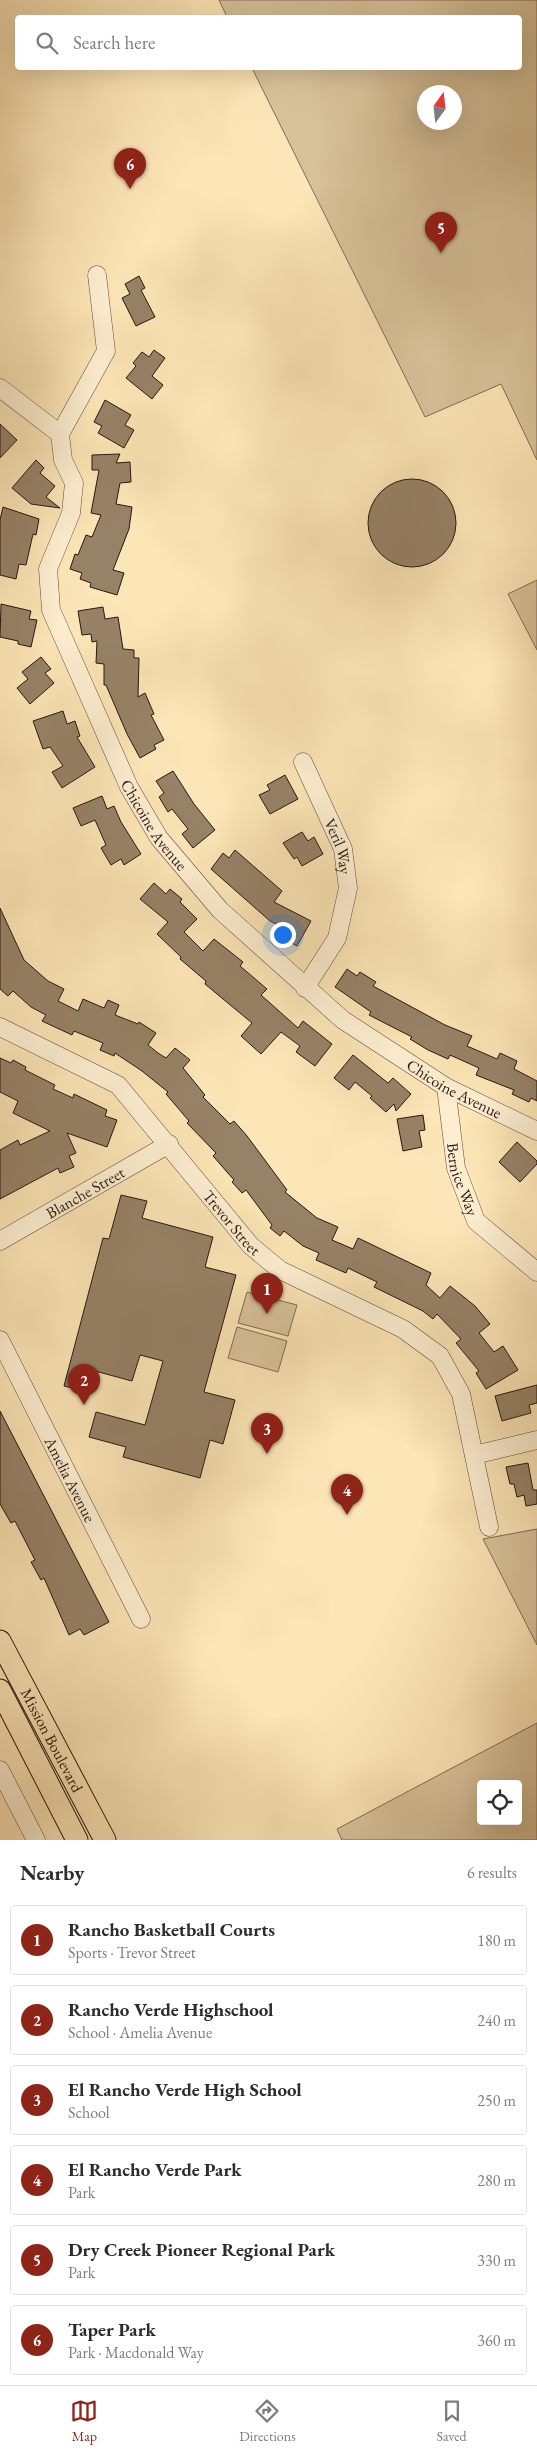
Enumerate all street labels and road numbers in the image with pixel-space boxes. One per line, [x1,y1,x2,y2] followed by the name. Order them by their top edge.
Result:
[116,776,192,875] street label: Chicoine Avenue
[320,815,357,876] street label: Veril Way
[403,1054,505,1123] street label: Chicoine Avenue
[442,1142,484,1219] street label: Bernice Way
[42,1161,128,1223] street label: Blanche Street
[198,1185,265,1260] street label: Trevor Street
[40,1432,101,1526] street label: Amelia Avenue
[16,1684,89,1796] street label: Mission Boulevard

